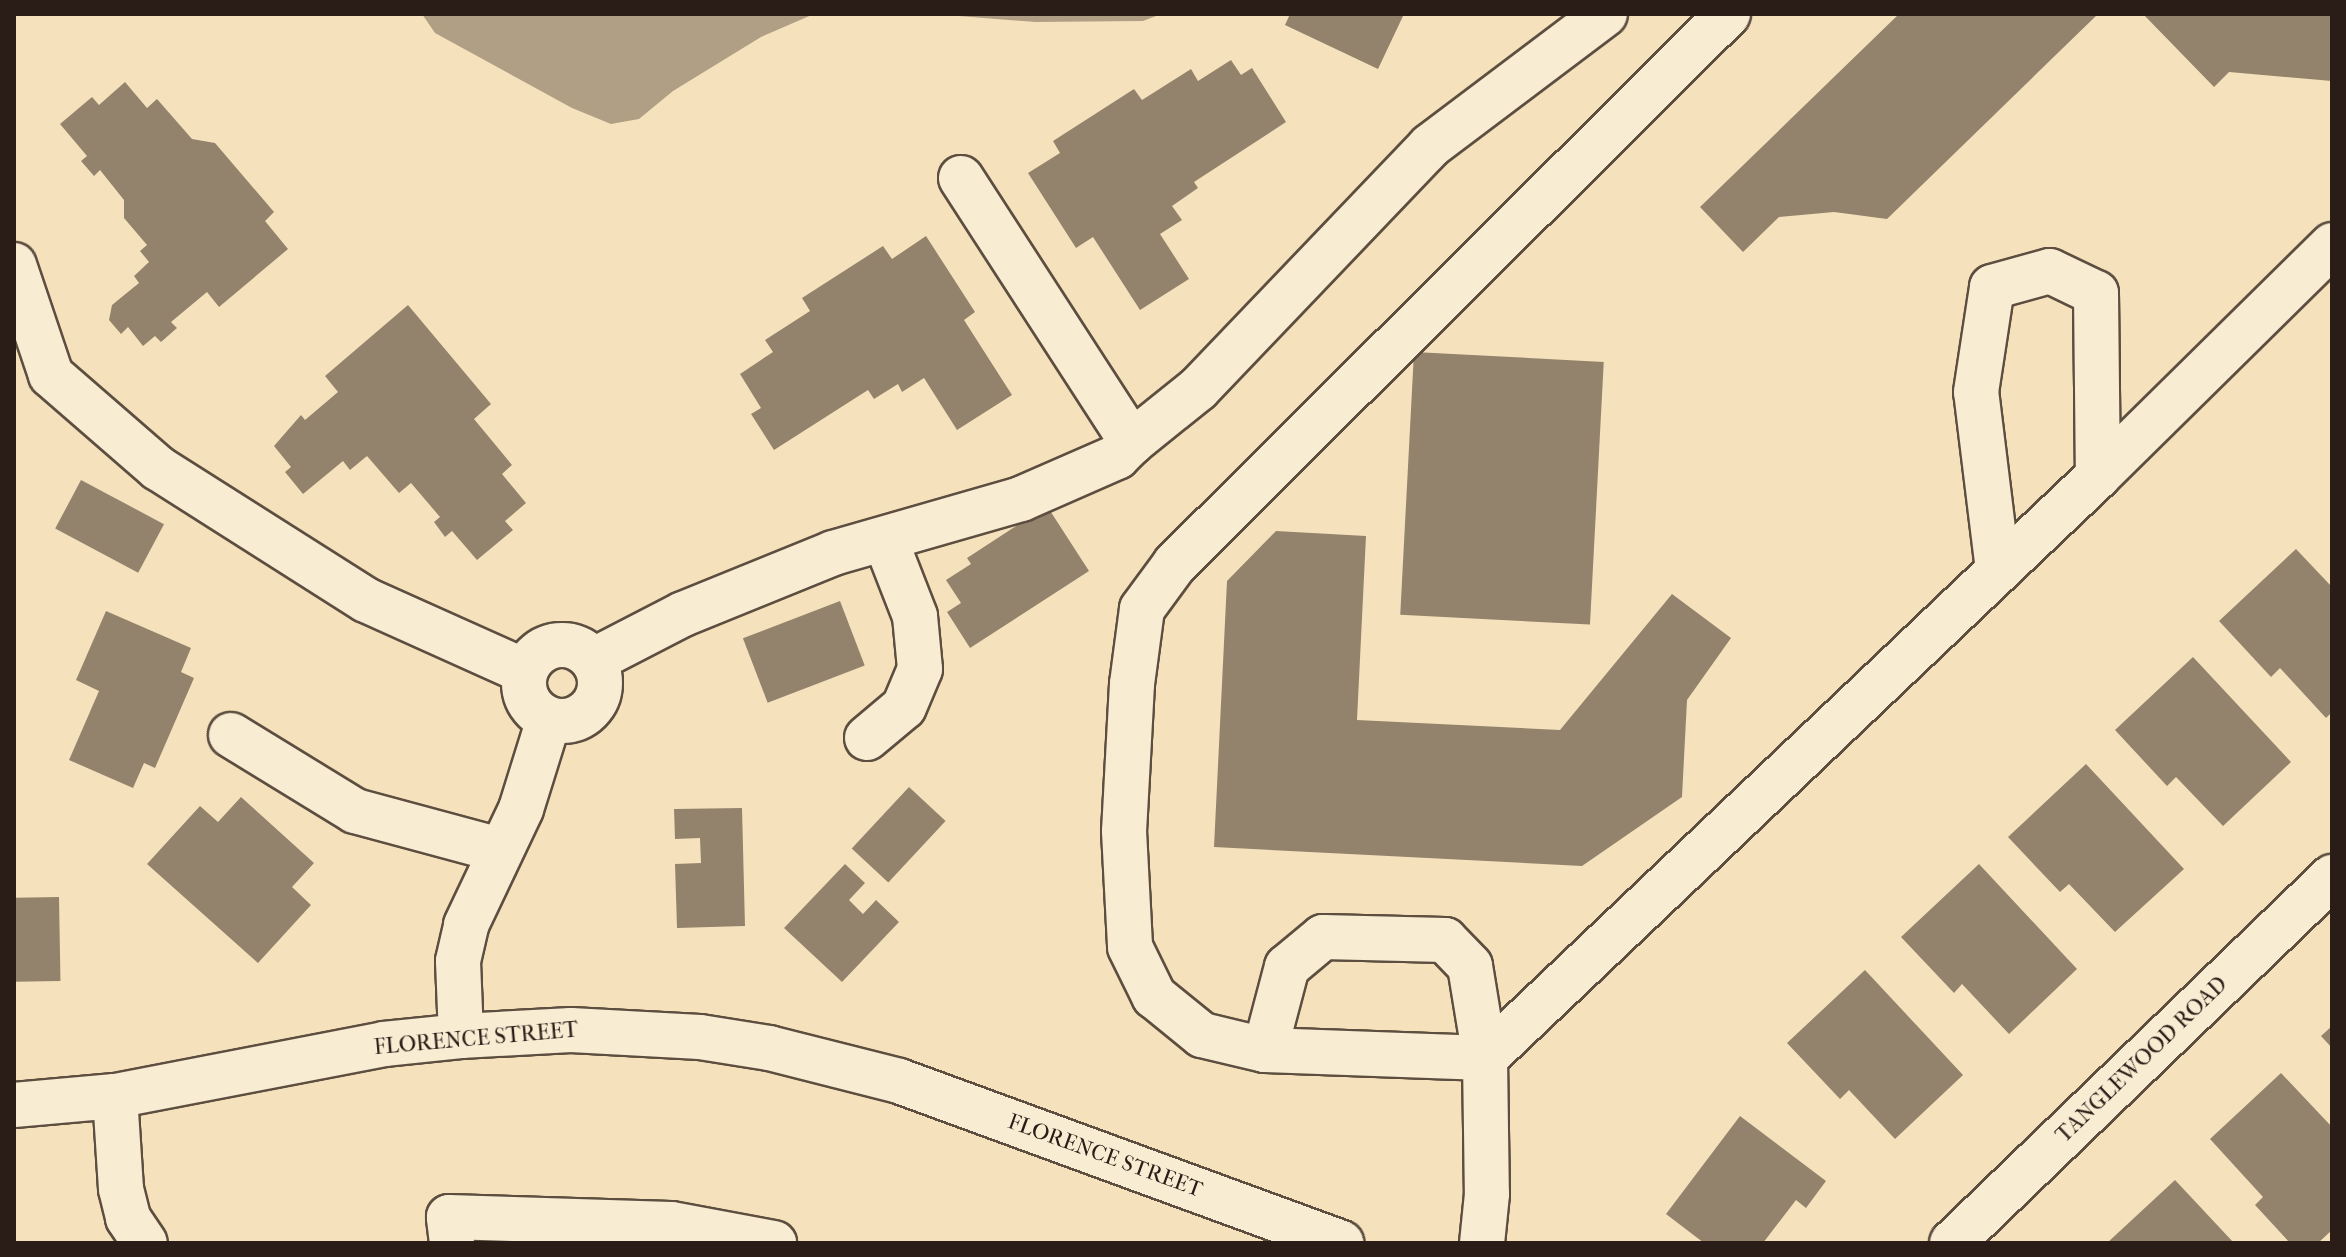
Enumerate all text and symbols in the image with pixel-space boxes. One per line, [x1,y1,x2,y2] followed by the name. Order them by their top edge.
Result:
[2051,971,2233,1149] street label: TANGLEWOOD ROAD
[373,1017,579,1061] street label: FLORENCE STREET
[1004,1109,1206,1203] street label: FLORENCE STREET

